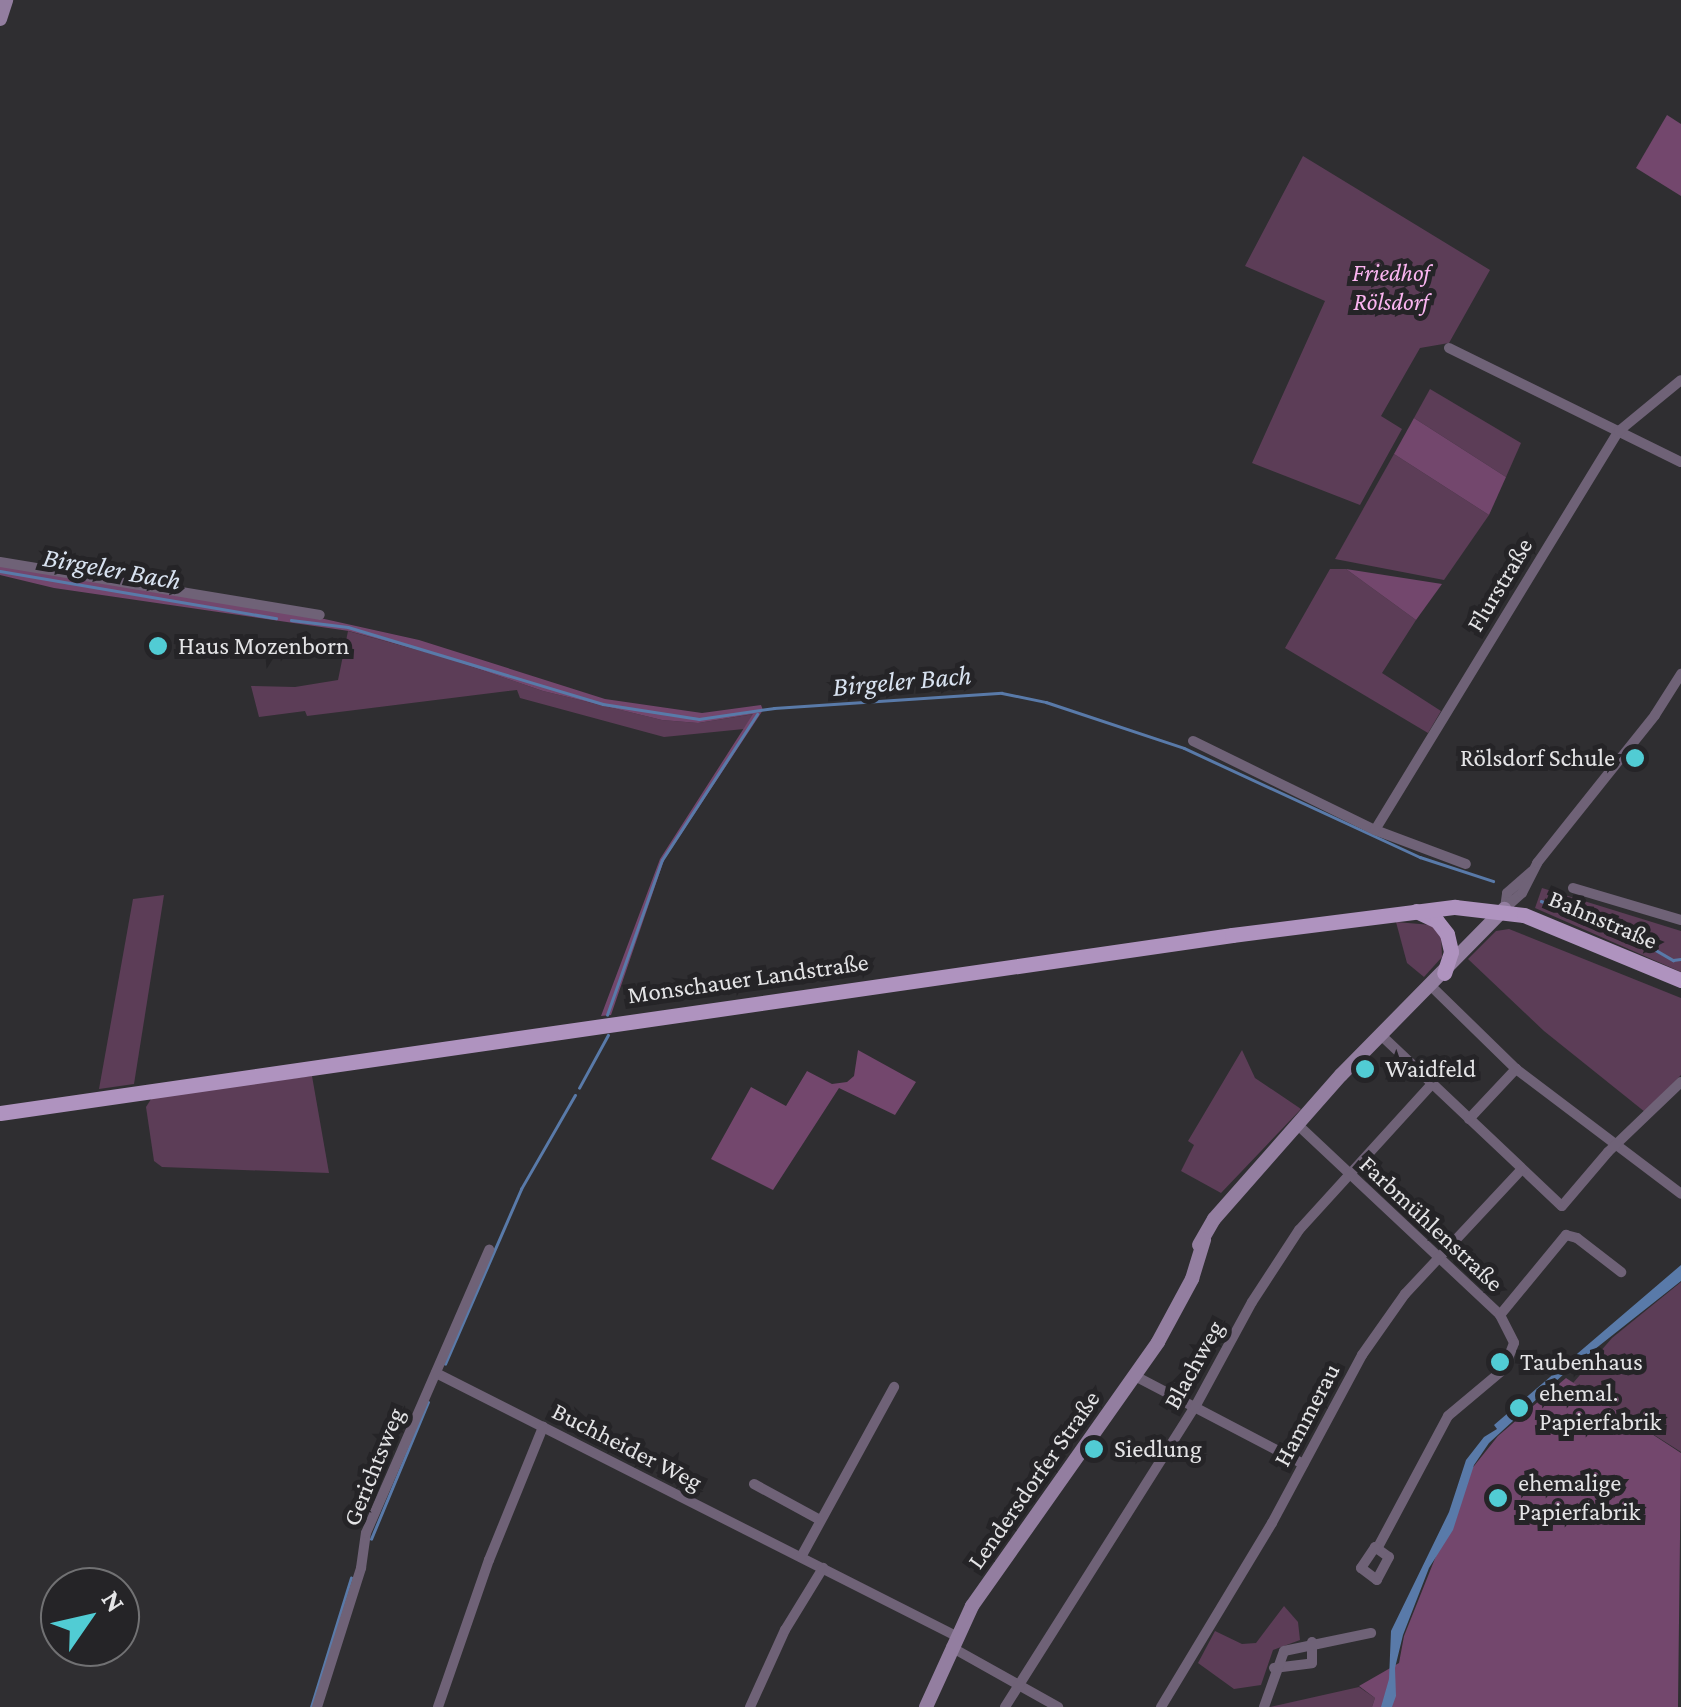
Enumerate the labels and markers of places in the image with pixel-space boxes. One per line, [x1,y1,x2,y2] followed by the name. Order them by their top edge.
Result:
[178,631,349,661] place label: Haus Mozenborn
[147,635,169,657] marker: Haus Mozenborn
[1460,743,1615,773] place label: Rölsdorf Schule
[1624,747,1646,769] marker: Rölsdorf Schule
[1385,1054,1476,1084] place label: Waidfeld
[1354,1058,1376,1080] marker: Waidfeld
[1520,1347,1643,1377] place label: Taubenhaus
[1489,1351,1511,1373] marker: Taubenhaus
[1539,1379,1661,1438] place label: ehemal. Papierfabrik
[1508,1397,1530,1419] marker: ehemal. Papierfabrik
[1114,1434,1202,1464] place label: Siedlung
[1083,1438,1105,1460] marker: Siedlung
[1518,1469,1640,1528] place label: ehemalige Papierfabrik
[1487,1487,1509,1509] marker: ehemalige Papierfabrik

